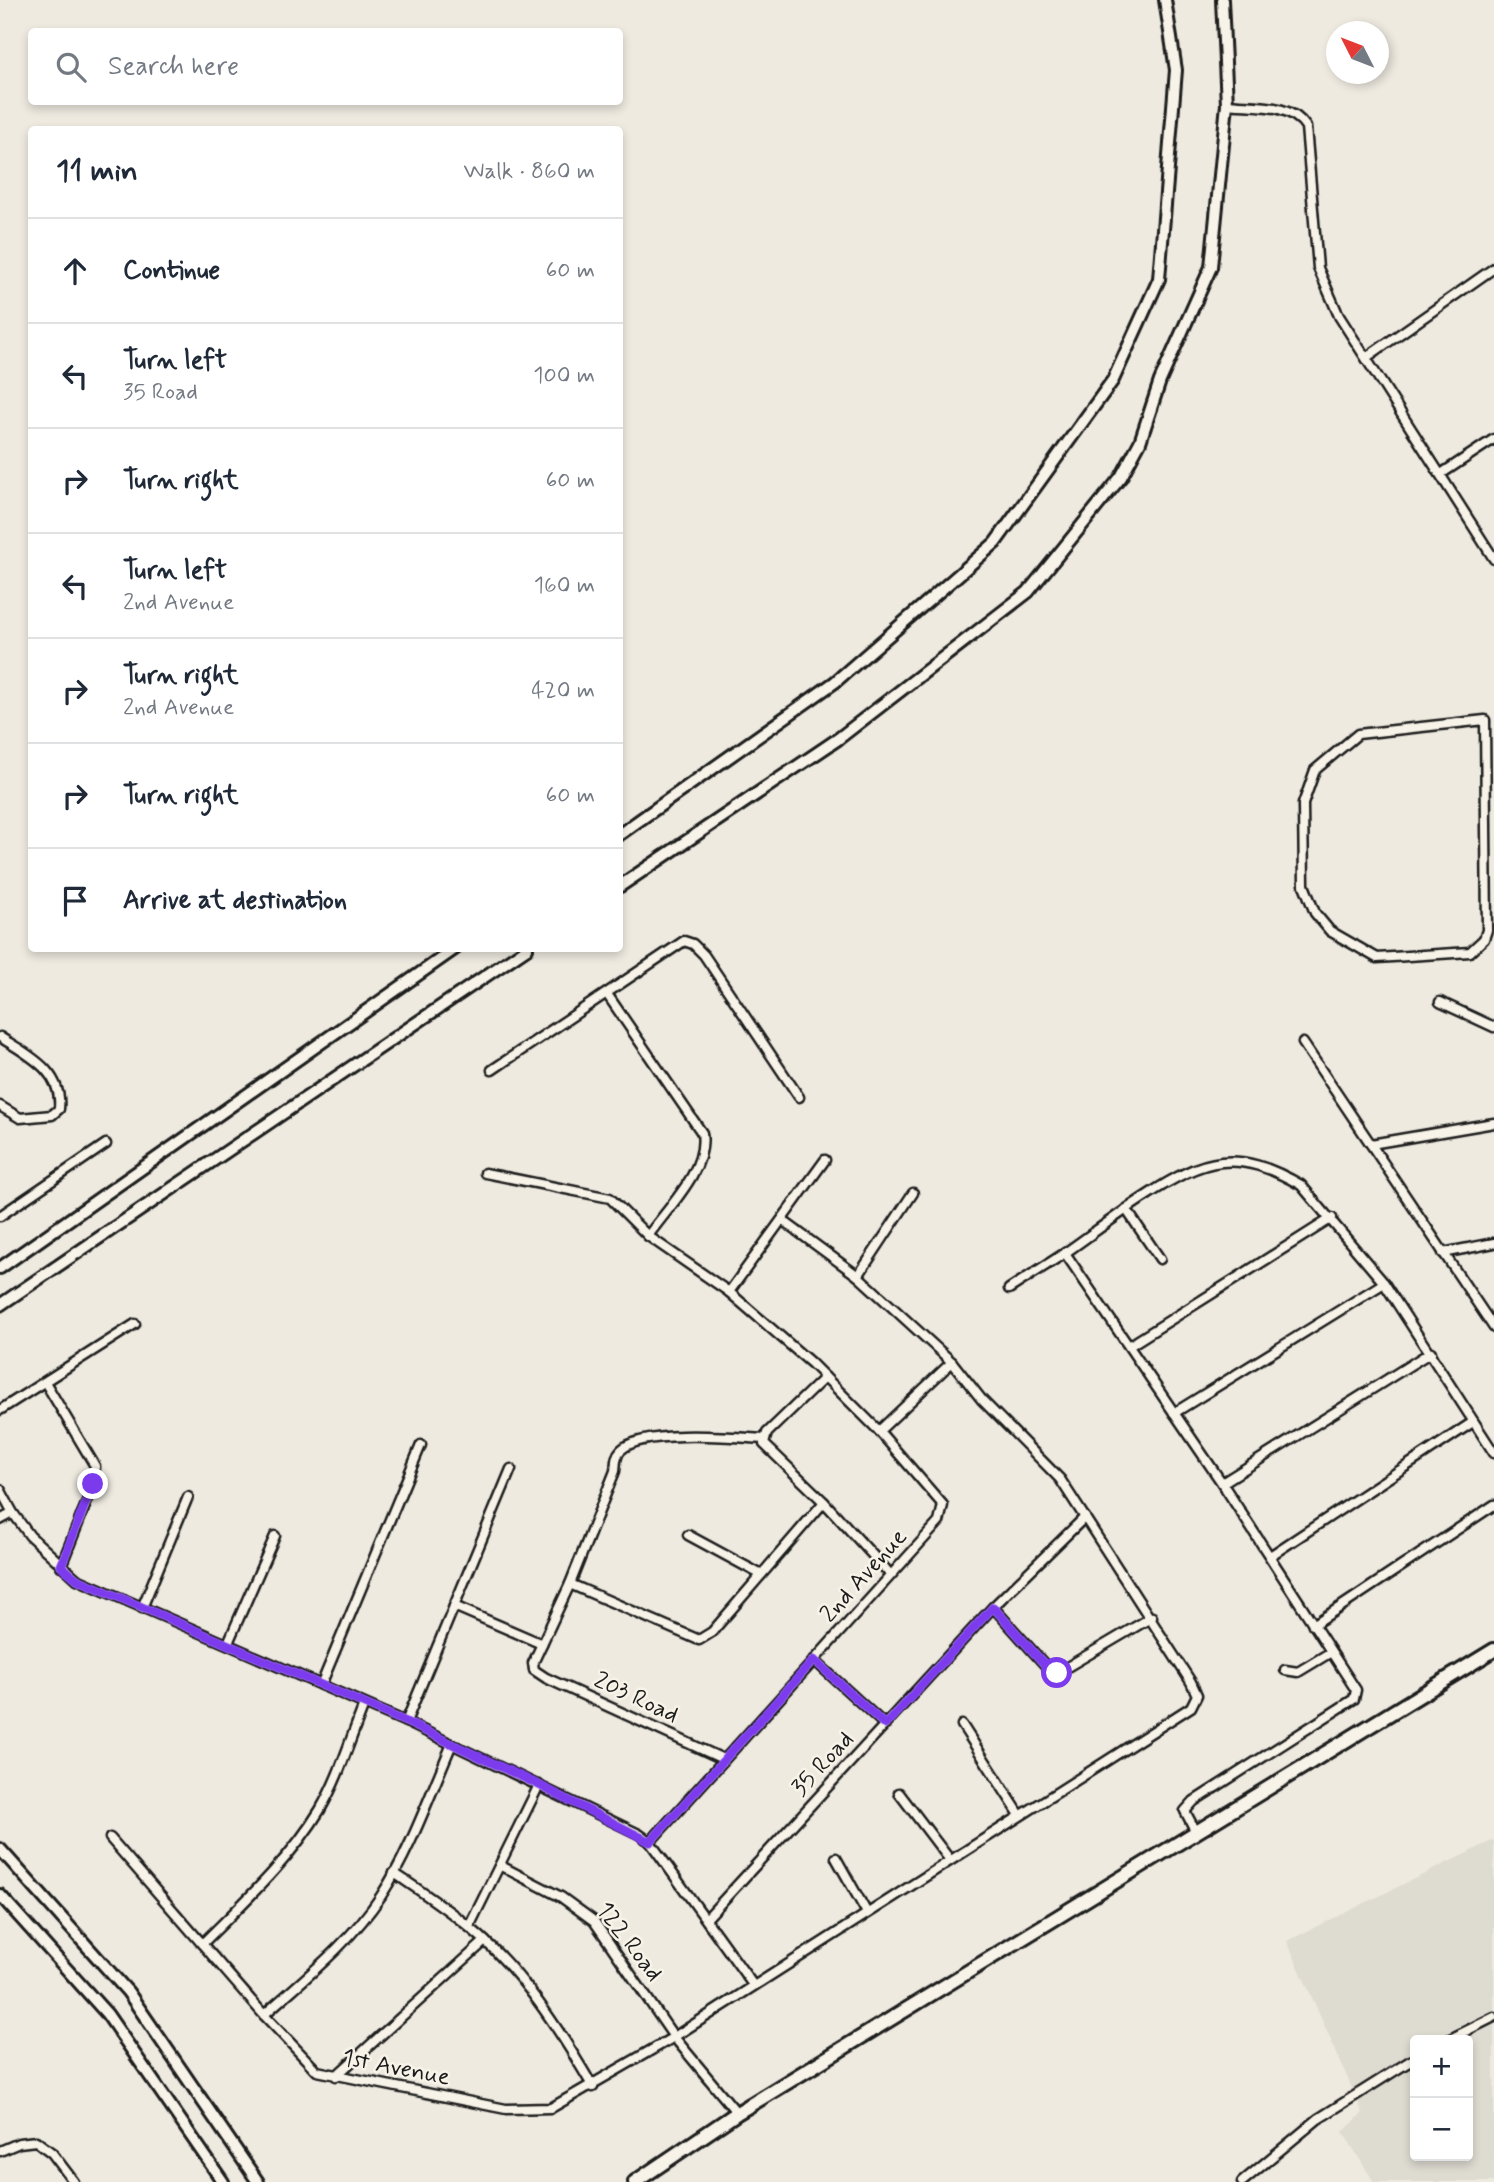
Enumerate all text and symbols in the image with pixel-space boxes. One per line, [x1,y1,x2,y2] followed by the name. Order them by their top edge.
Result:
[1326,21,1389,84] north arrow
[28,28,623,105] search box
[52,48,90,86] icon: search
[108,50,239,84] text: Search here
[56,152,138,191] text: 11 min
[464,157,595,187] text: Walk · 860 m
[56,252,94,290] icon: ahead
[123,254,220,288] text: Continue
[546,256,595,286] text: 60 m
[123,344,227,378] text: Turn left
[56,357,94,395] icon: left
[533,361,595,391] text: 100 m
[123,378,198,408] text: 35 Road
[56,462,94,500] icon: right
[123,464,239,498] text: Turn right
[546,466,595,496] text: 60 m
[123,554,227,588] text: Turn left
[56,567,94,605] icon: left
[534,571,595,601] text: 160 m
[123,588,234,618] text: 2nd Avenue
[123,659,239,693] text: Turn right
[56,672,94,710] icon: right
[531,676,595,706] text: 420 m
[123,693,234,723] text: 2nd Avenue
[56,777,94,815] icon: right
[123,779,239,813] text: Turn right
[546,781,595,811] text: 60 m
[56,882,94,920] icon: arrive
[123,884,347,918] text: Arrive at destination
[77,1468,108,1499] route end
[814,1522,914,1630] street label: 2nd Avenue
[1041,1657,1072,1688] route start
[589,1665,683,1731] street label: 203 Road
[785,1725,861,1803] street label: 35 Road
[589,1896,669,1988] street label: 122 Road
[1410,2035,1473,2161] map controls
[1410,2035,1473,2098] button: +
[340,2042,453,2094] street label: 1st Avenue
[1410,2098,1473,2161] button: −

